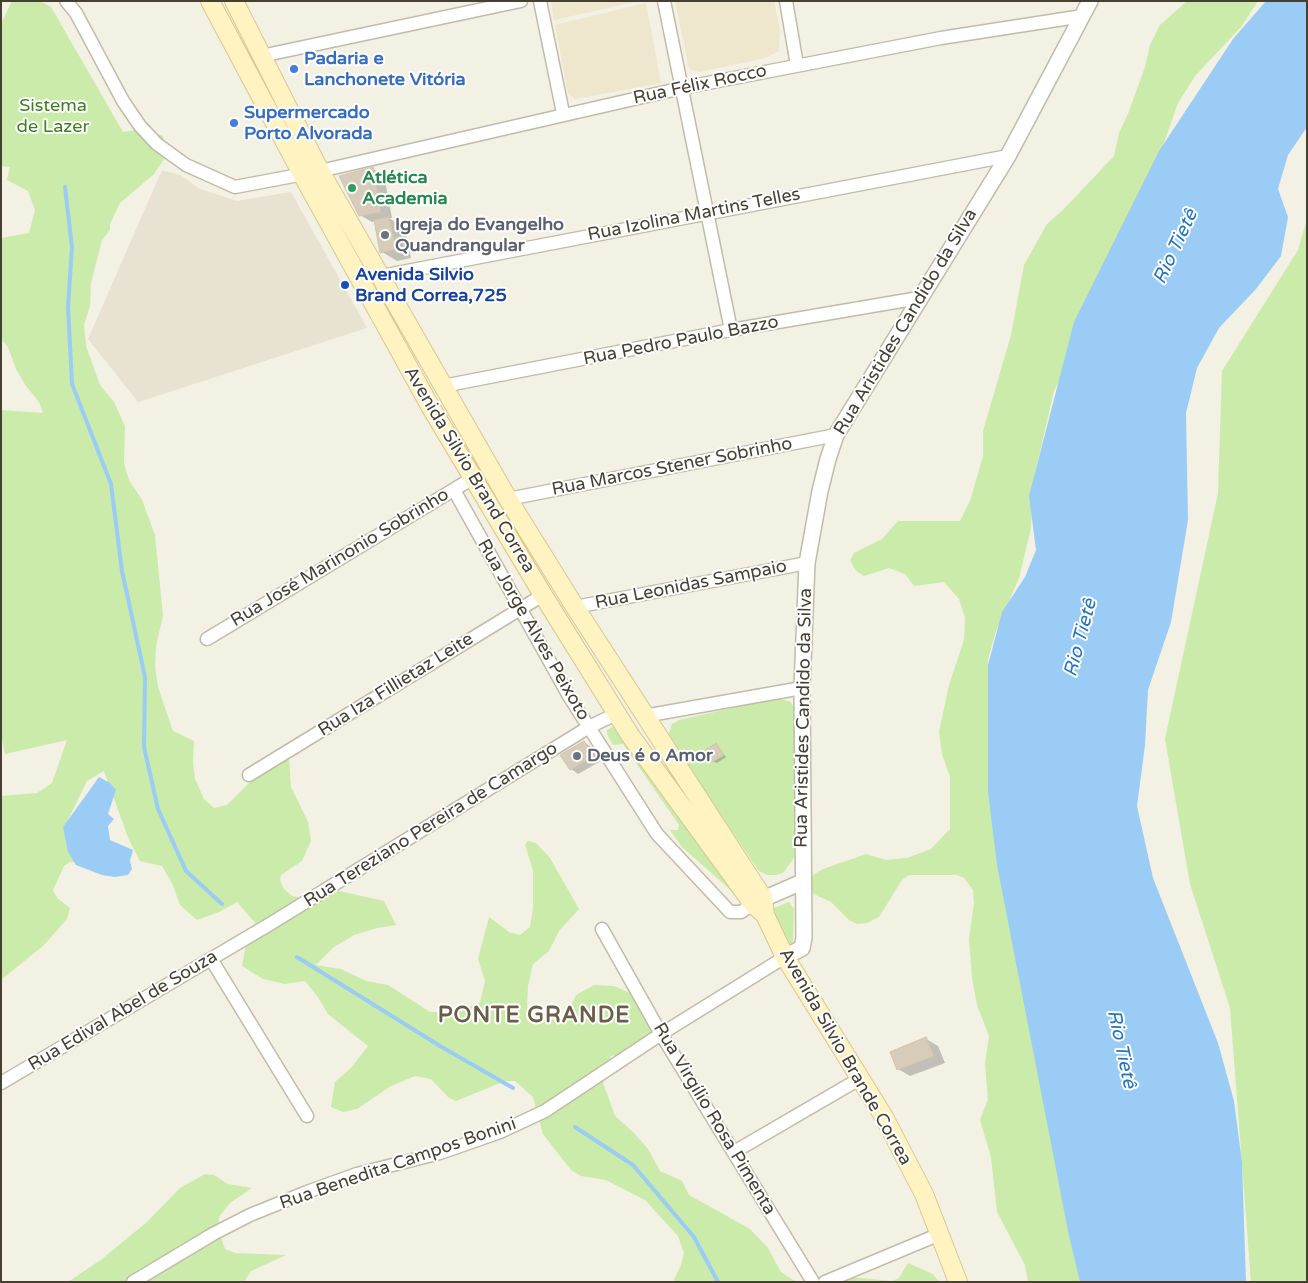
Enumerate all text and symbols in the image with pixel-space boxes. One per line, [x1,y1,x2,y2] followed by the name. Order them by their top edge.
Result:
[304,48,466,90] place label: Padaria e Lanchonete Vitória
[631,60,769,110] street label: Rua Félix Rocco
[288,63,300,75] marker: Padaria e Lanchonete Vitória
[17,95,89,138] park label: Sistema de Lazer
[244,102,373,144] place label: Supermercado Porto Alvorada
[228,117,240,129] marker: Supermercado Porto Alvorada
[362,167,448,210] place label: Atlética Academia
[346,182,358,194] marker: Atlética Academia
[586,184,802,246] street label: Rua Izolina Martins Telles
[830,205,982,439] street label: Rua Aristides Candido da Silva
[1149,206,1203,288] water label: Rio Tietê
[395,214,564,256] place label: Igreja do Evangelho Quandrangular
[379,229,391,241] marker: Igreja do Evangelho Quandrangular
[355,264,507,306] place label: Avenida Silvio Brand Correa,725
[339,279,351,291] marker: Avenida Silvio Brand Correa,725
[582,311,780,371] street label: Rua Pedro Paulo Bazzo
[399,363,539,577] street label: Avenida Silvio Brand Correa
[550,433,794,501] street label: Rua Marcos Stener Sobrinho
[227,484,453,632] street label: Rua José Marinonio Sobrinho
[472,535,594,725] street label: Rua Jorge Alves Peixoto
[593,556,789,614] street label: Rua Leonidas Sampaio
[791,588,817,848] street label: Rua Aristides Candido da Silva
[1060,597,1102,679] water label: Rio Tietê
[314,628,478,742] street label: Rua Iza Fillietaz Leite
[300,738,562,912] street label: Rua Tereziano Pereira de Camargo
[587,745,713,767] place label: Deus é o Amor
[571,750,583,762] marker: Deus é o Amor
[774,945,916,1169] street label: Avenida Silvio Brande Correa
[25,946,221,1076] street label: Rua Edival Abel de Souza
[436,1003,632,1029] district label: PONTE GRANDE
[1102,1008,1140,1090] water label: Rio Tietê
[648,1019,780,1219] street label: Rua Virgílio Rosa Pimenta
[277,1113,519,1215] street label: Rua Benedita Campos Bonini

